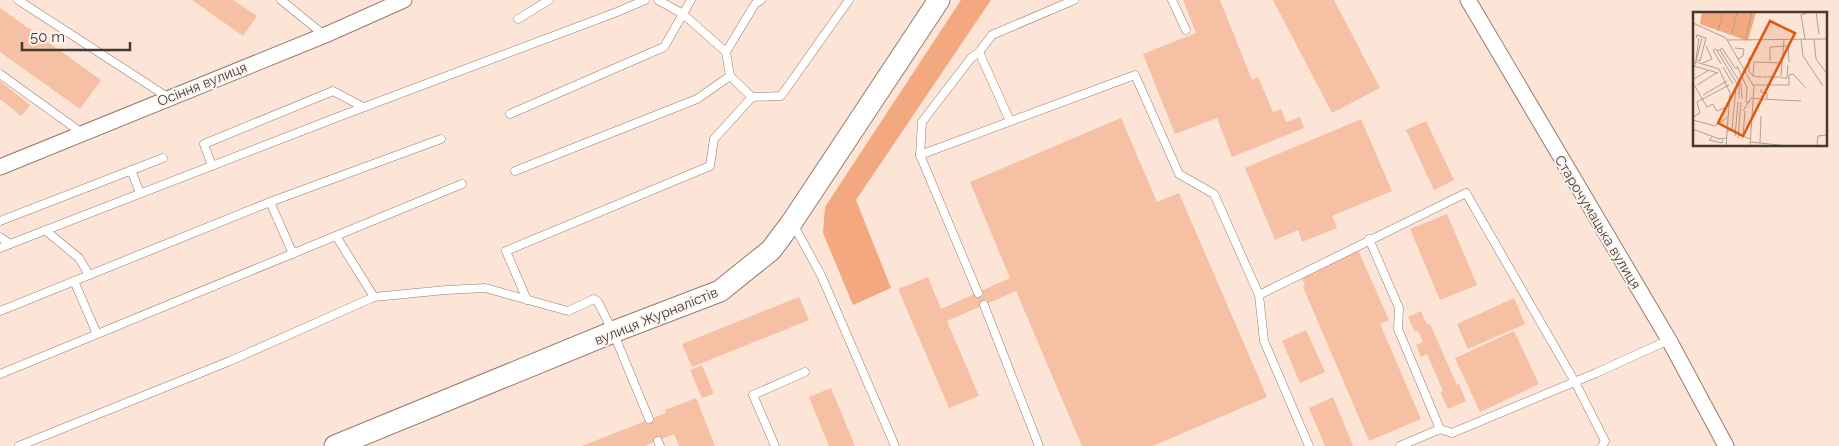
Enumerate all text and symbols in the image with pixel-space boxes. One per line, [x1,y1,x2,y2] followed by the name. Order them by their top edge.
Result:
[1693,12,1826,146] inset map
[22,20,130,52] scale bar
[30,28,65,46] text: 50 m
[155,59,249,109] street label: Осіння вулиця
[1552,152,1644,292] street label: Старочумацька вулиця
[592,284,720,348] street label: вулиця Журналістів

